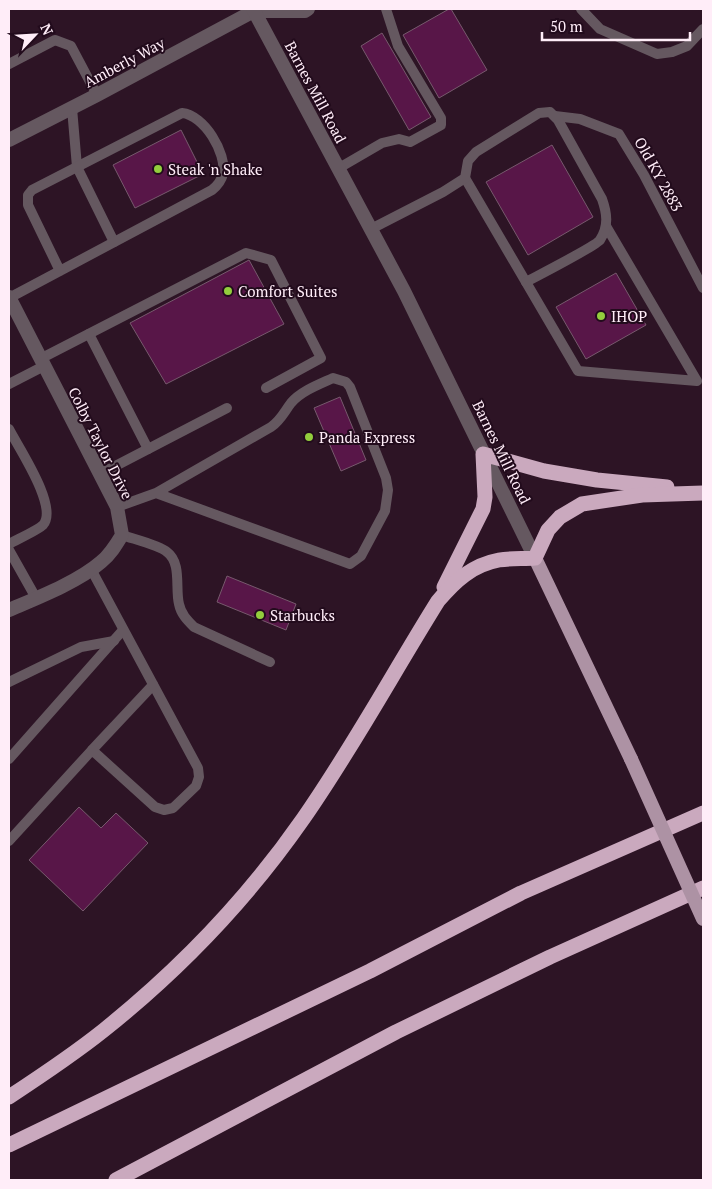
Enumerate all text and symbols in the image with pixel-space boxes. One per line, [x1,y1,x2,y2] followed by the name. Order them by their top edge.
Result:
[10,10,60,60] north arrow
[542,10,690,42] scale bar
[550,16,583,36] text: 50 m
[36,20,58,38] text: N
[80,32,168,92] street label: Amberly Way
[281,37,351,147] street label: Barnes Mill Road
[630,133,688,215] street label: Old KY 2883
[168,159,263,179] place label: Steak 'n Shake
[152,163,164,175] marker: Steak 'n Shake
[238,281,337,301] place label: Comfort Suites
[222,285,234,297] marker: Comfort Suites
[611,306,647,326] place label: IHOP
[595,310,607,322] marker: IHOP
[64,384,138,502] street label: Colby Taylor Drive
[468,397,536,507] street label: Barnes Mill Road
[319,427,415,447] place label: Panda Express
[303,431,315,443] marker: Panda Express
[270,605,335,625] place label: Starbucks
[254,609,266,621] marker: Starbucks

